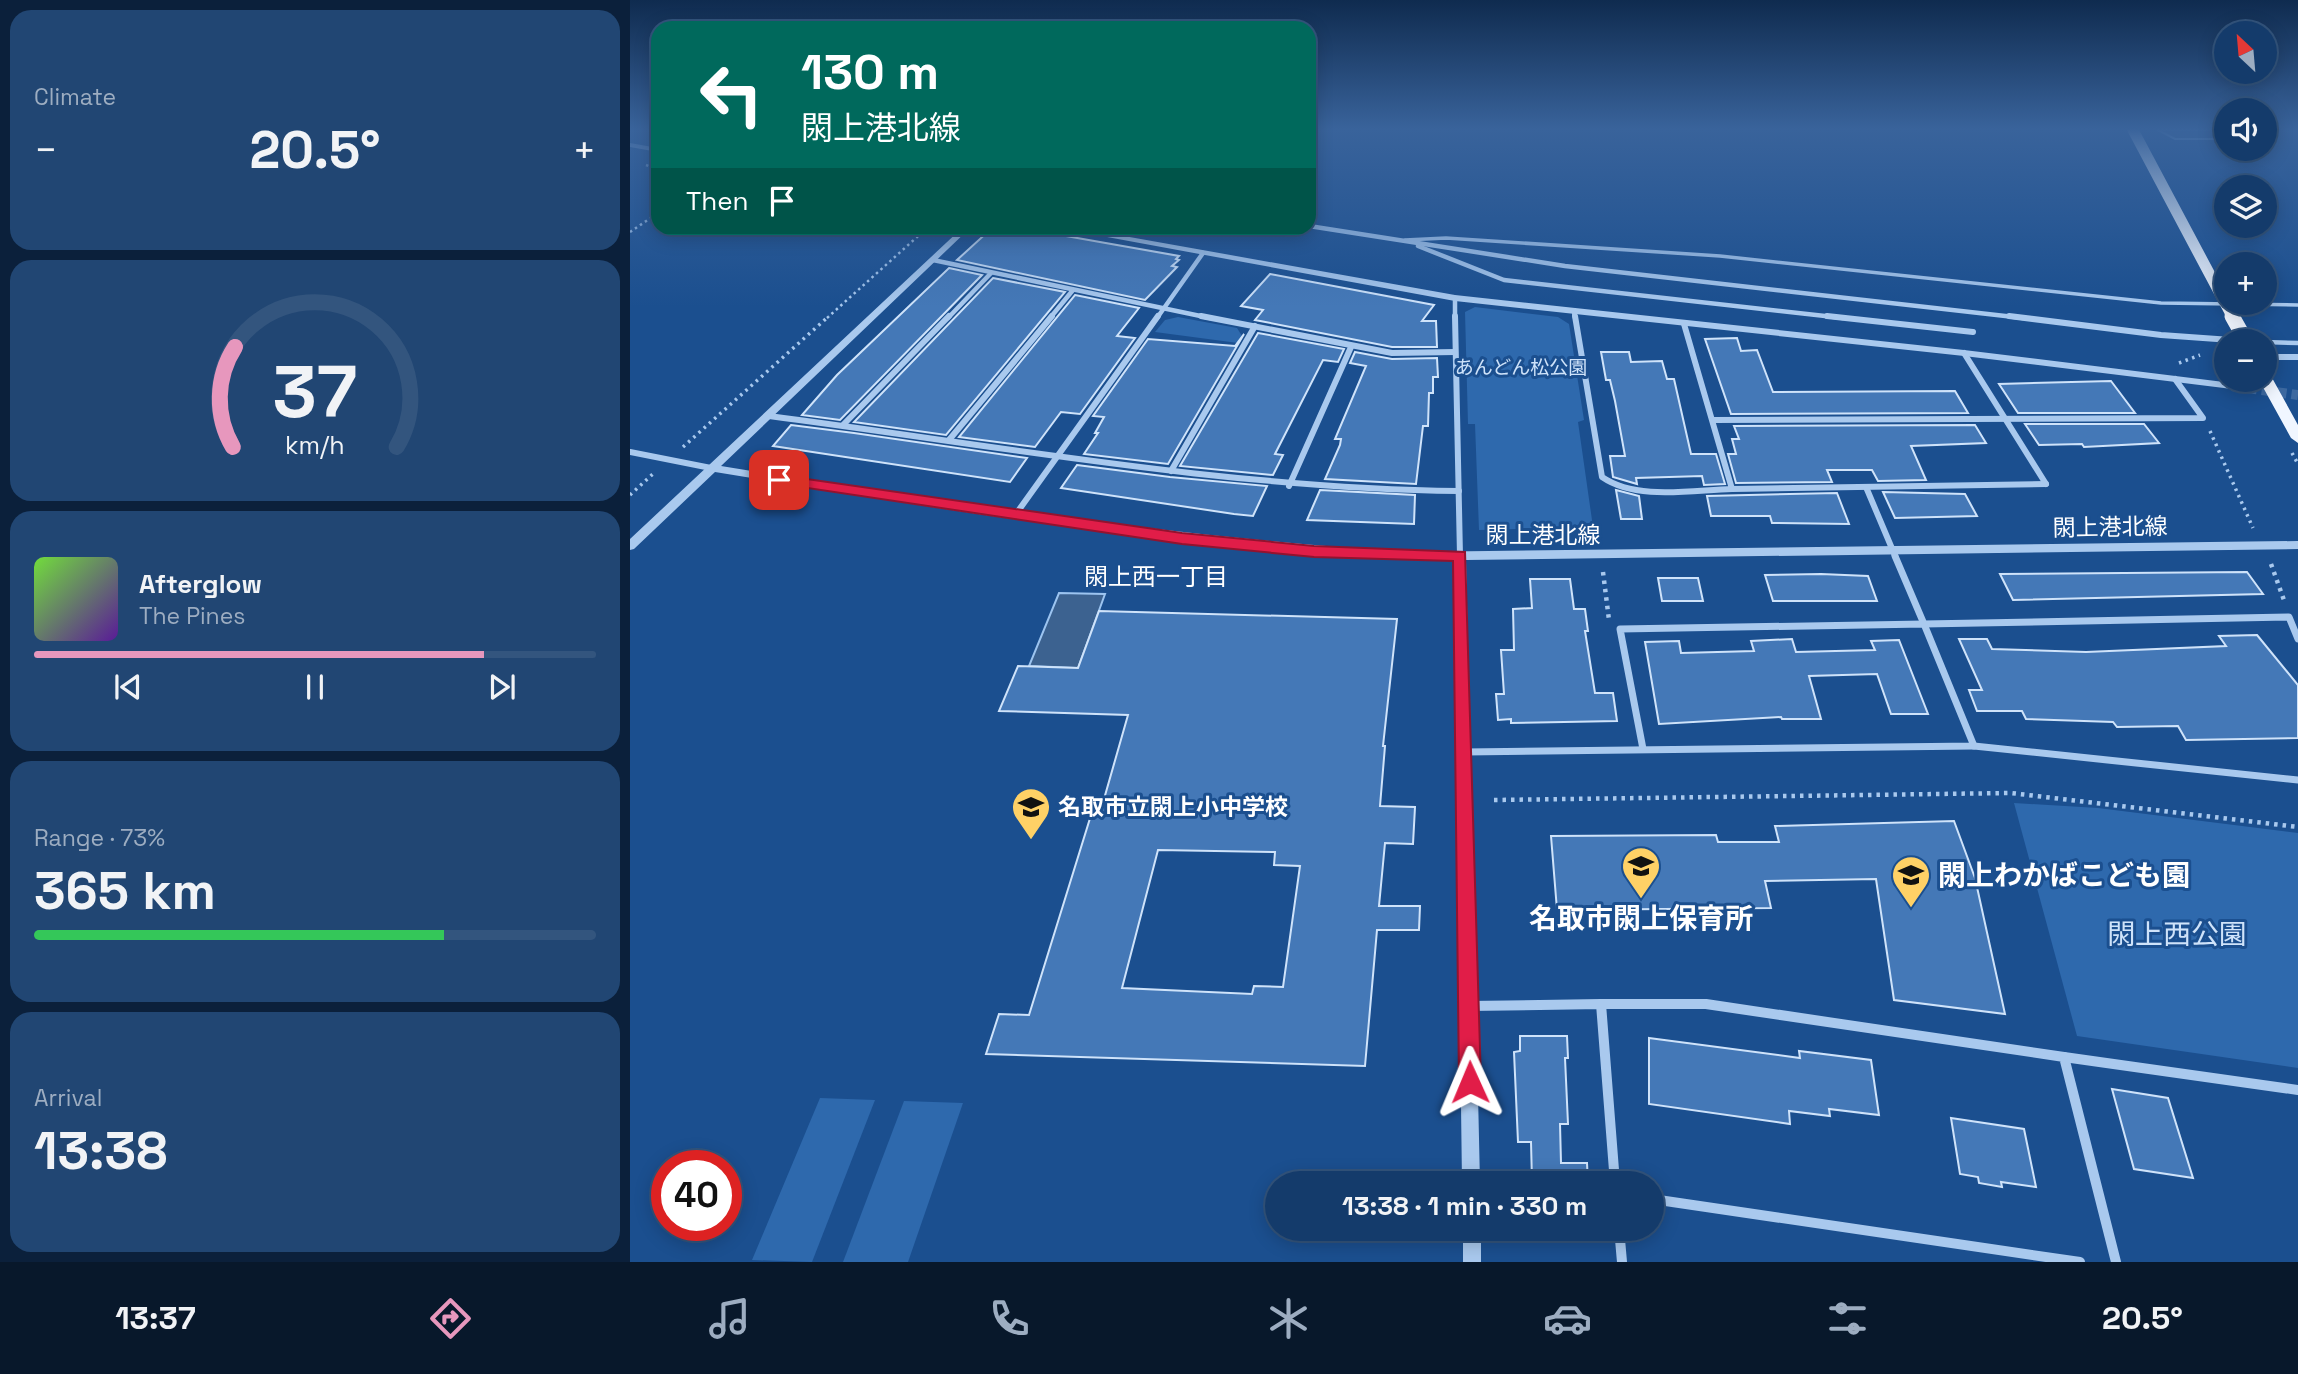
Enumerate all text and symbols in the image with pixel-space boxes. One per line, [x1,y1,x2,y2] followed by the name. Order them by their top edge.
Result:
[2214,21,2277,84] north arrow
[2214,21,2277,392] map controls
[801,41,939,103] text: 130 m
[686,49,777,140] icon: left
[34,82,116,112] text: Climate
[2214,98,2277,161] button: sound
[801,108,961,148] text: 閖上港北線
[249,117,381,183] text: 20.5°
[34,126,58,174] text: −
[572,126,596,174] text: +
[2214,175,2277,238] button: layers
[763,182,801,220] icon: arrive
[686,184,749,218] text: Then
[2214,252,2277,315] button: +
[2214,329,2277,392] button: −
[273,345,357,438] text: 37
[1455,355,1587,380] park label: あんどん松公園
[285,428,345,460] text: km/h
[749,450,809,510] pin
[760,461,798,499] icon: arrive
[2052,511,2168,543] street label: 閖上港北線
[1486,520,1601,550] street label: 閖上港北線
[1084,561,1228,592] district label: 閖上西一丁目
[139,567,262,601] text: Afterglow
[139,601,245,631] text: The Pines
[109,668,147,706] icon: previous
[296,668,334,706] icon: pause
[483,668,521,706] icon: next
[1010,786,1052,841] school or university icon: 名取市立閖上小中学校
[1058,792,1288,822] place label: 名取市立閖上小中学校
[34,823,165,853] text: Range · 73%
[1620,845,1662,900] school or university icon: 名取市閖上保育所
[1890,854,1932,909] school or university icon: 閖上わかばこども園
[1938,857,2190,893] place label: 閖上わかばこども園
[34,858,216,924] text: 365 km
[1529,900,1753,936] place label: 名取市閖上保育所
[2107,916,2247,952] park label: 閖上西公園
[1433,1045,1507,1119] position arrow
[34,1083,102,1113] text: Arrival
[34,1118,167,1184] text: 13:38
[651,1150,742,1241] speed limit sign: 40
[1342,1189,1587,1223] text: 13:38 · 1 min · 330 m
[426,1294,475,1343] icon: directions
[705,1294,754,1343] icon: music
[985,1294,1034,1343] icon: phone
[1264,1294,1313,1343] icon: climate
[1543,1294,1592,1343] icon: car
[1823,1294,1872,1343] icon: filters
[115,1298,196,1338] text: 13:37
[2102,1298,2183,1338] text: 20.5°

